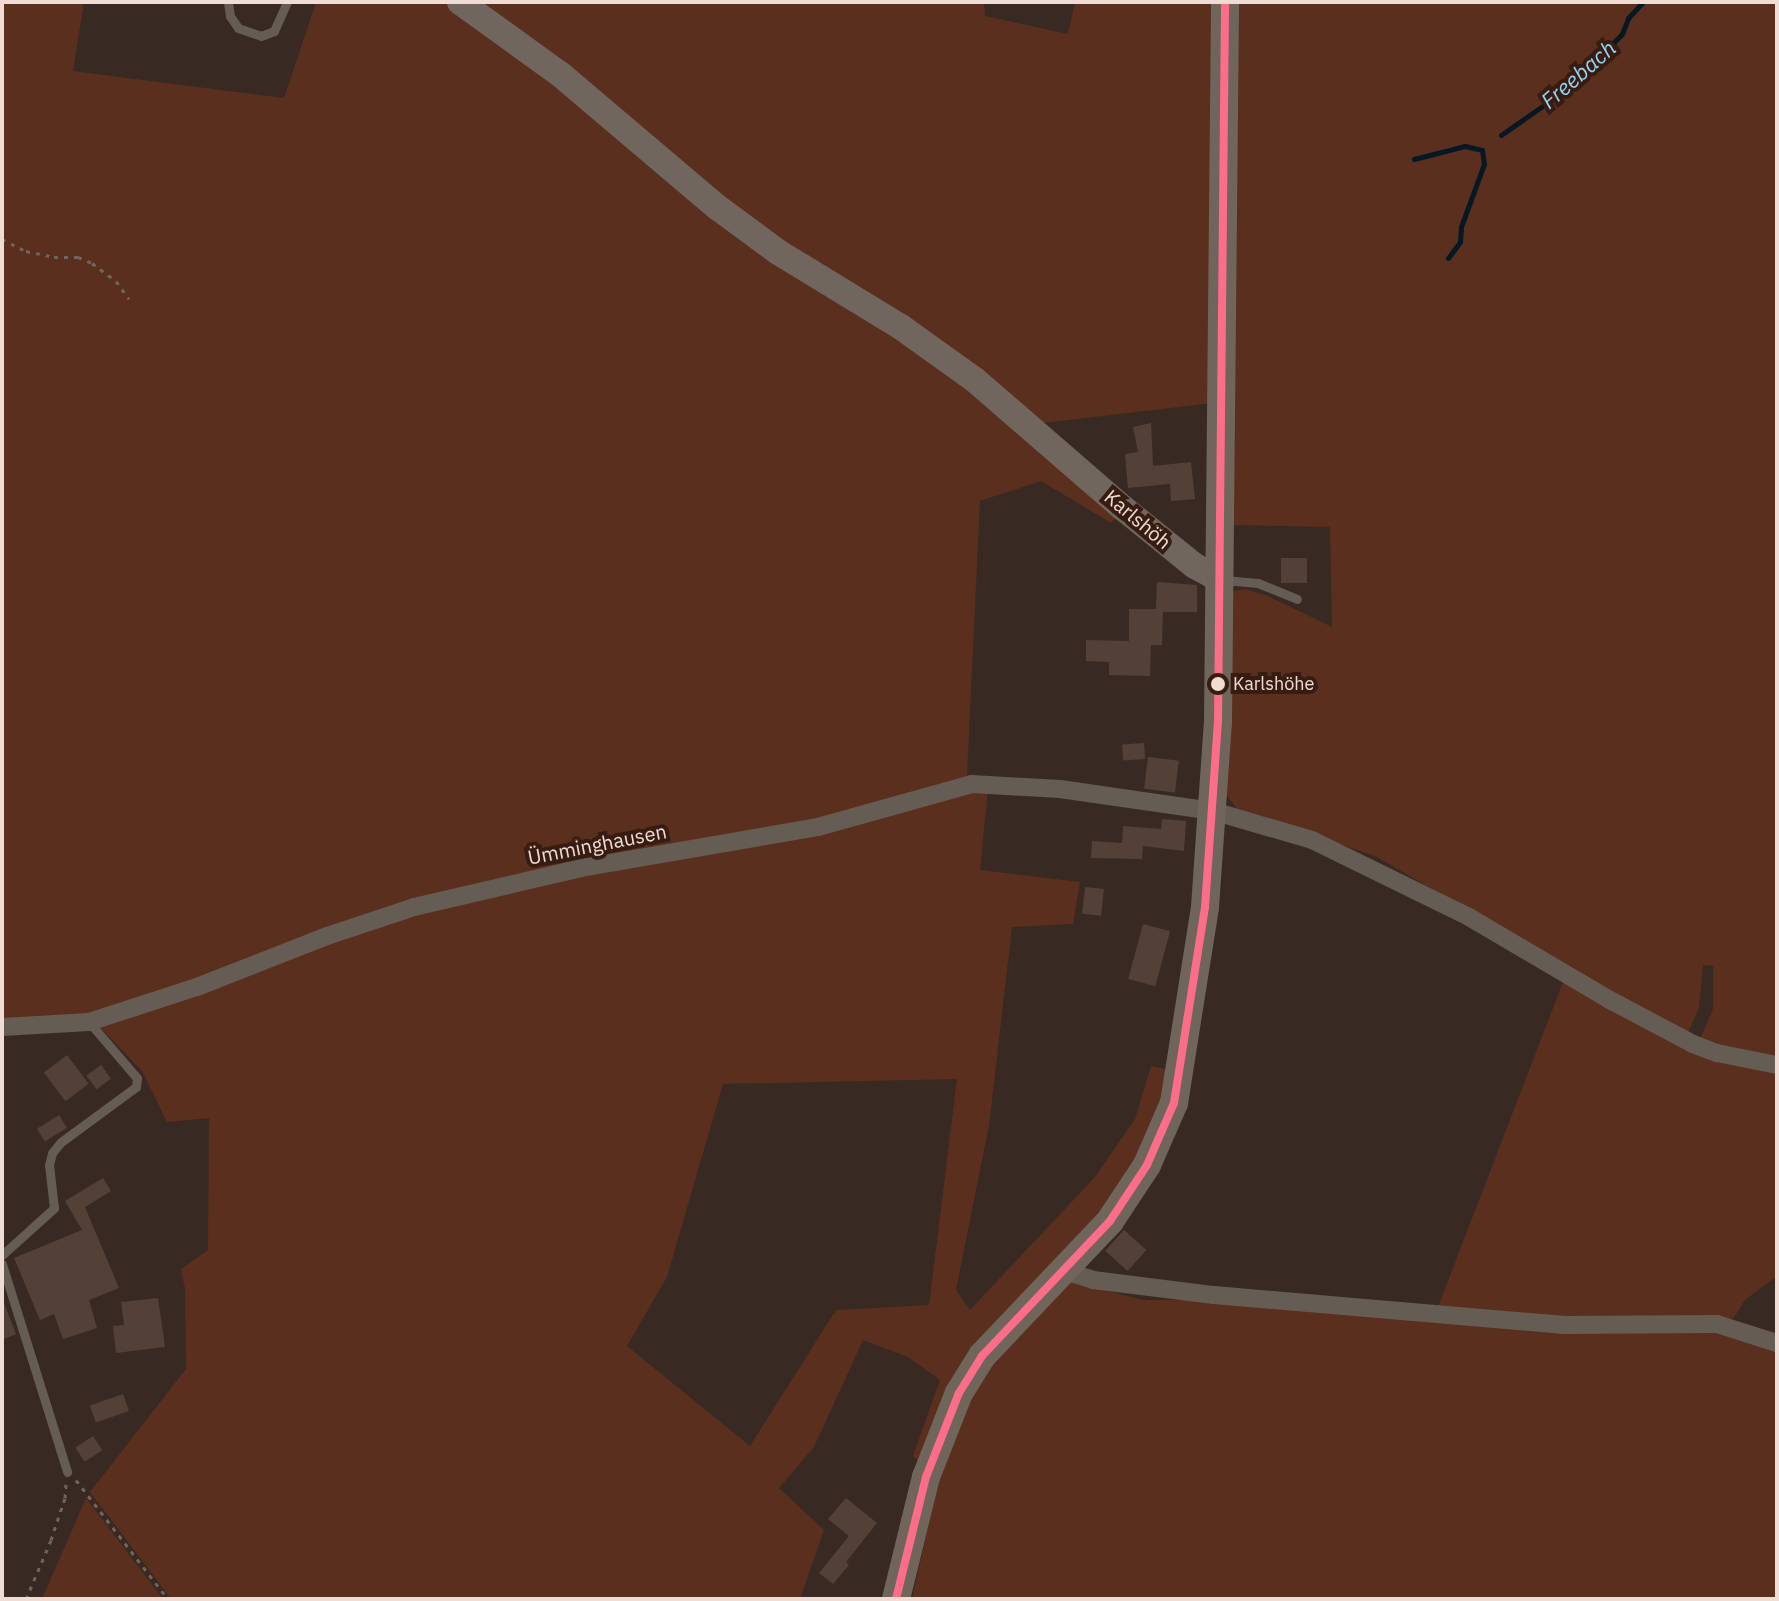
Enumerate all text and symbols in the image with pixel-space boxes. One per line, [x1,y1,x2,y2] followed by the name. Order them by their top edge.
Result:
[1535,34,1621,114] water label: Freebach
[1100,484,1176,554] street label: Karlshöh
[1233,673,1314,695] place label: Karlshöhe
[1210,676,1226,692] marker: Karlshöhe
[526,819,668,869] street label: Ümminghausen

